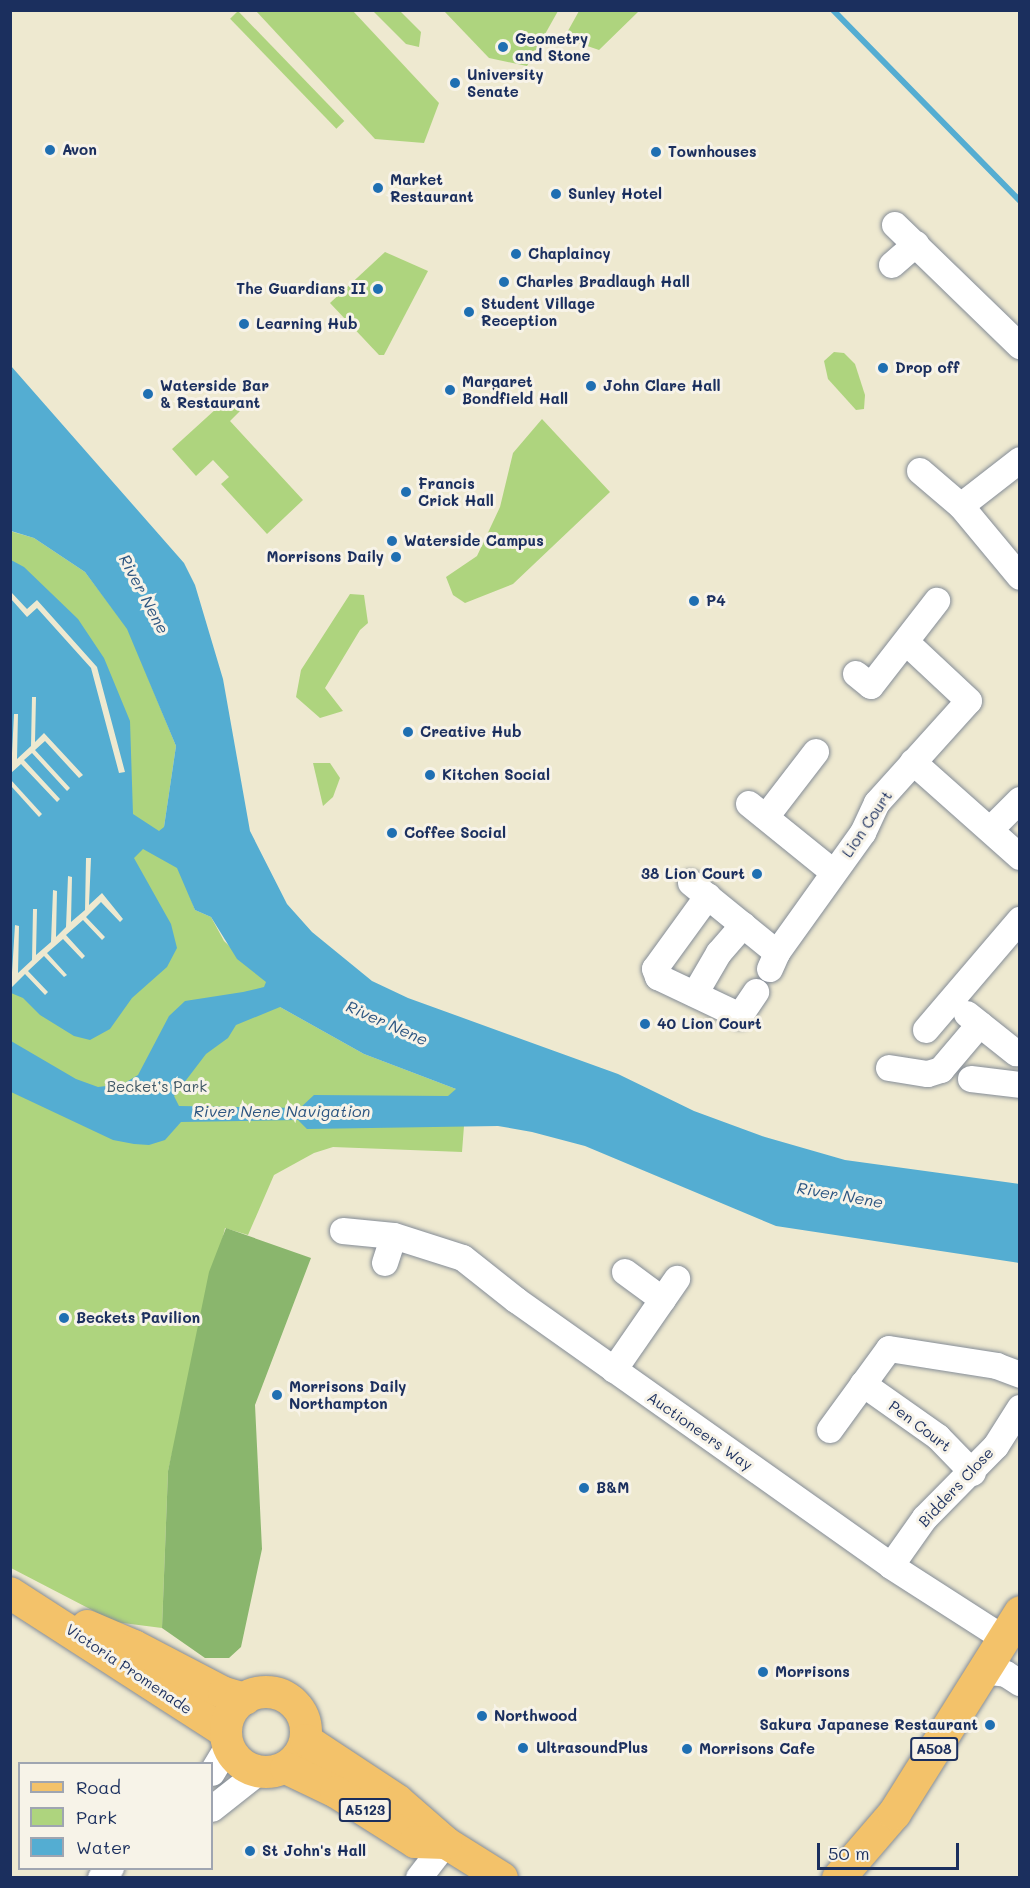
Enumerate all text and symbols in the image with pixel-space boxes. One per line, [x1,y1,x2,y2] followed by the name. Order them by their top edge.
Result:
[515,29,590,64] place label: Geometry and Stone
[496,40,510,54] marker: Geometry and Stone
[467,65,544,100] place label: University Senate
[448,76,462,90] marker: University Senate
[62,141,97,159] place label: Avon
[43,143,57,157] marker: Avon
[668,143,757,161] place label: Townhouses
[649,145,663,159] marker: Townhouses
[390,170,474,205] place label: Market Restaurant
[371,181,385,195] marker: Market Restaurant
[568,185,662,203] place label: Sunley Hotel
[549,187,563,201] marker: Sunley Hotel
[528,245,611,263] place label: Chaplaincy
[509,247,523,261] marker: Chaplaincy
[516,273,690,291] place label: Charles Bradlaugh Hall
[497,275,511,289] marker: Charles Bradlaugh Hall
[236,280,366,298] place label: The Guardians II
[371,282,385,296] marker: The Guardians II
[481,294,595,329] place label: Student Village Reception
[462,305,476,319] marker: Student Village Reception
[256,315,358,333] place label: Learning Hub
[237,317,251,331] marker: Learning Hub
[895,359,959,377] place label: Drop off
[876,361,890,375] marker: Drop off
[462,372,568,407] place label: Margaret Bondfield Hall
[160,376,269,411] place label: Waterside Bar & Restaurant
[603,377,721,395] place label: John Clare Hall
[584,379,598,393] marker: John Clare Hall
[443,383,457,397] marker: Margaret Bondfield Hall
[141,387,155,401] marker: Waterside Bar & Restaurant
[418,474,494,509] place label: Francis Crick Hall
[399,485,413,499] marker: Francis Crick Hall
[404,532,544,550] place label: Waterside Campus
[385,534,399,548] marker: Waterside Campus
[267,548,384,566] place label: Morrisons Daily
[389,550,403,564] marker: Morrisons Daily
[115,551,173,637] water label: River Nene
[706,592,726,610] place label: P4
[687,594,701,608] marker: P4
[420,723,522,741] place label: Creative Hub
[401,725,415,739] marker: Creative Hub
[442,766,550,784] place label: Kitchen Social
[423,768,437,782] marker: Kitchen Social
[838,787,896,861] street label: Lion Court
[404,824,506,842] place label: Coffee Social
[385,826,399,840] marker: Coffee Social
[641,865,745,883] place label: 38 Lion Court
[750,867,764,881] marker: 38 Lion Court
[343,997,431,1049] water label: River Nene
[657,1015,762,1033] place label: 40 Lion Court
[638,1017,652,1031] marker: 40 Lion Court
[107,1078,207,1096] park label: Becket's Park
[194,1101,370,1121] water label: River Nene Navigation
[795,1178,885,1212] water label: River Nene
[76,1309,200,1327] place label: Beckets Pavilion
[57,1311,71,1325] marker: Beckets Pavilion
[289,1377,406,1412] place label: Morrisons Daily Northampton
[270,1388,284,1402] marker: Morrisons Daily Northampton
[644,1388,756,1474] street label: Auctioneers Way
[885,1397,955,1455] street label: Pen Court
[915,1444,997,1530] street label: Bidders Close
[596,1479,629,1497] place label: B&M
[577,1481,591,1495] marker: B&M
[63,1620,195,1718] street label: Victoria Promenade
[775,1663,850,1681] place label: Morrisons
[756,1665,770,1679] marker: Morrisons
[494,1707,577,1725] place label: Northwood
[475,1709,489,1723] marker: Northwood
[759,1716,978,1734] place label: Sakura Japanese Restaurant
[983,1718,997,1732] marker: Sakura Japanese Restaurant
[910,1738,958,1760] road number: A508
[514,1739,532,1757] marker: UltrasoundPlus
[536,1739,648,1757] place label: UltrasoundPlus
[699,1740,815,1758] place label: Morrisons Cafe
[680,1742,694,1756] marker: Morrisons Cafe
[18,1762,213,1870] legend
[76,1775,121,1799] text: Road
[338,1799,392,1821] road number: A5123
[76,1805,117,1829] text: Park
[820,1831,962,1869] scale bar
[76,1835,131,1859] text: Water
[828,1841,870,1865] text: 50 m
[262,1842,366,1860] place label: St John's Hall
[243,1844,257,1858] marker: St John's Hall

